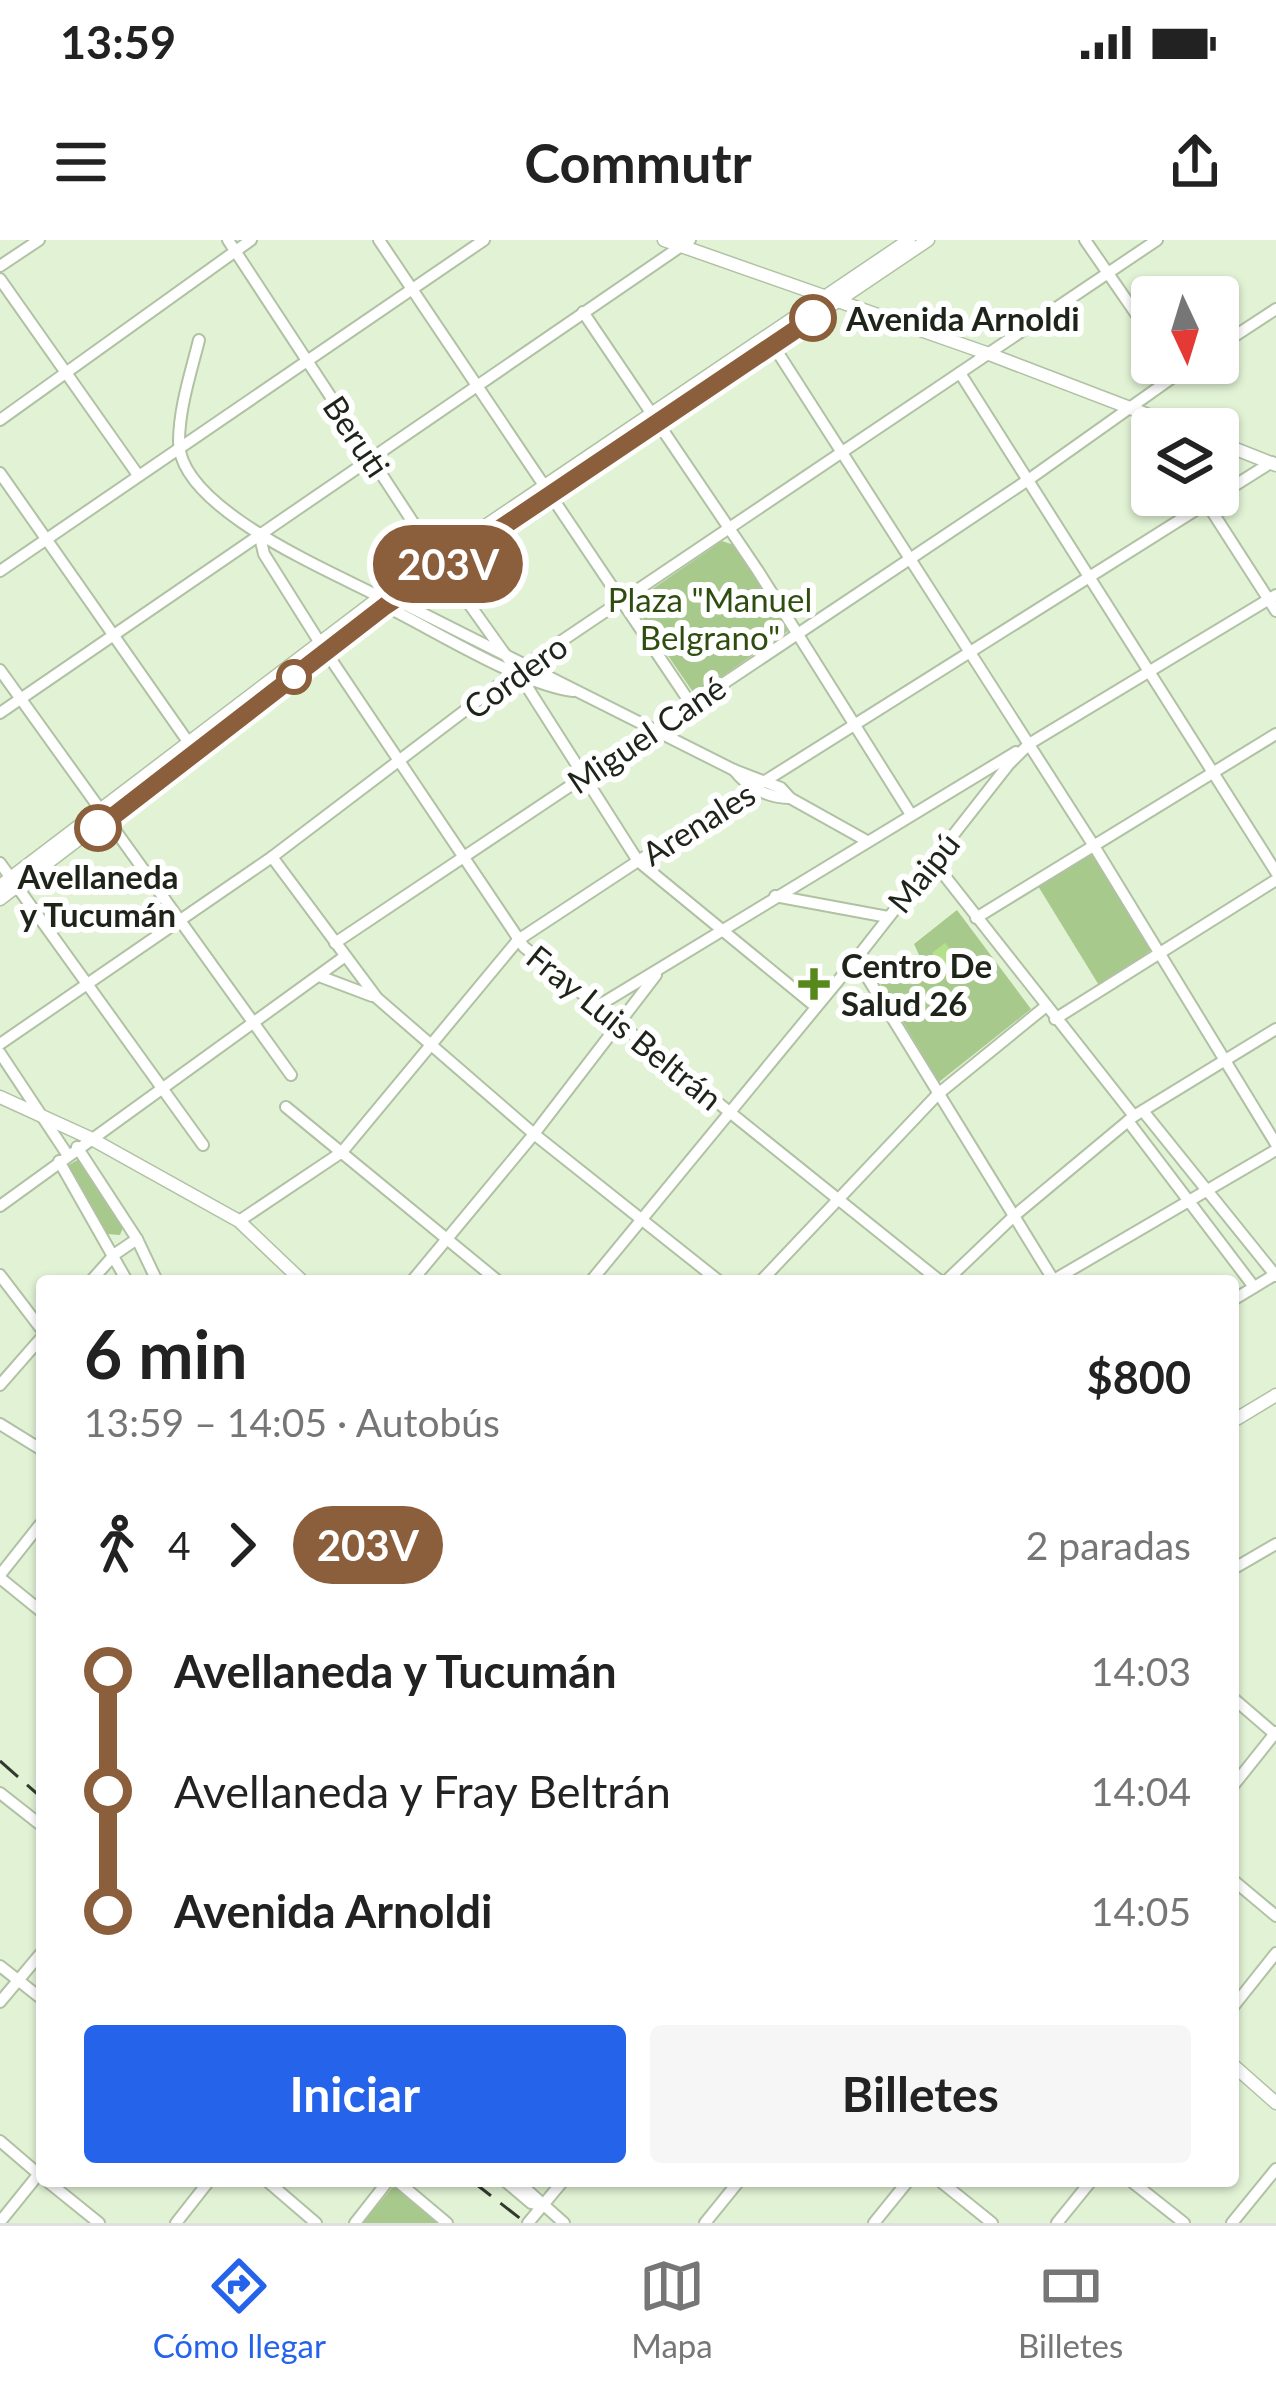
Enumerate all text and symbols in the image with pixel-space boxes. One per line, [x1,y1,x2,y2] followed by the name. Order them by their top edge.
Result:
[60,15,176,69] text: 13:59
[48,129,114,195] icon: menu
[1162,129,1228,195] icon: share
[524,130,752,195] text: Commutr
[1131,276,1239,384] north arrow
[1131,276,1239,516] map controls
[791,296,835,340] marker: Avenida Arnoldi
[845,298,1080,338] place label: Avenida Arnoldi
[315,388,399,484] street label: Beruti
[1131,408,1239,516] button: layers
[364,525,532,603] line badge: 203V
[397,539,499,589] text: 203V
[608,579,812,657] park label: Plaza "Manuel Belgrano"
[456,625,574,727] street label: Cordero
[278,661,310,693] unlabelled marker
[559,667,733,801] street label: Miguel Cané
[634,773,762,873] street label: Arenales
[76,806,120,850] marker: Avellaneda y Tucumán
[879,824,967,920] street label: Maipú
[17,856,178,934] place label: Avellaneda y Tucumán
[519,936,731,1118] street label: Fray Luis Beltrán
[841,945,992,1023] place label: Centro De Salud 26
[798,968,830,1000] marker: Centro De Salud 26
[84,1314,248,1393] text: 6 min
[1087,1350,1191,1404] text: $800
[84,1399,500,1445] text: 13:59 – 14:05 · Autobús
[84,1512,150,1578] icon: walk
[209,1512,275,1578] icon: forward
[317,1520,419,1570] text: 203V
[168,1522,191,1568] text: 4
[1026,1522,1191,1568] text: 2 paradas
[174,1644,617,1698] text: Avellaneda y Tucumán
[1091,1648,1191,1694] text: 14:03
[174,1764,671,1818] text: Avellaneda y Fray Beltrán
[1091,1768,1191,1814] text: 14:04
[174,1884,492,1938] text: Avenida Arnoldi
[1091,1888,1191,1934] text: 14:05
[84,2025,626,2163] button: Iniciar
[650,2025,1191,2163] button: Billetes
[153,2253,326,2365] tab: Cómo llegar
[631,2253,713,2365] tab: Mapa
[1018,2253,1123,2365] tab: Billetes

